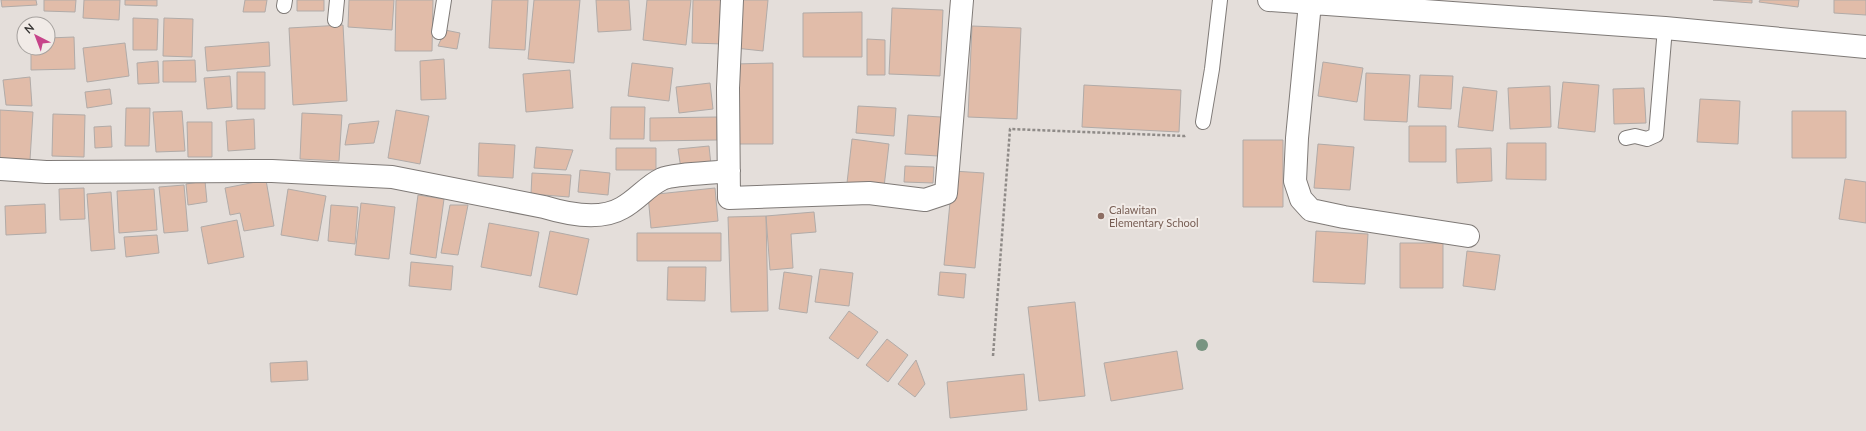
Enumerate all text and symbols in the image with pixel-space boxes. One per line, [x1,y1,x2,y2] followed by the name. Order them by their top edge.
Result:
[16,16,56,56] north arrow
[21,21,36,36] text: N
[1109,203,1199,229] place label: Calawitan Elementary School
[1096,211,1106,221] marker: Calawitan Elementary School

